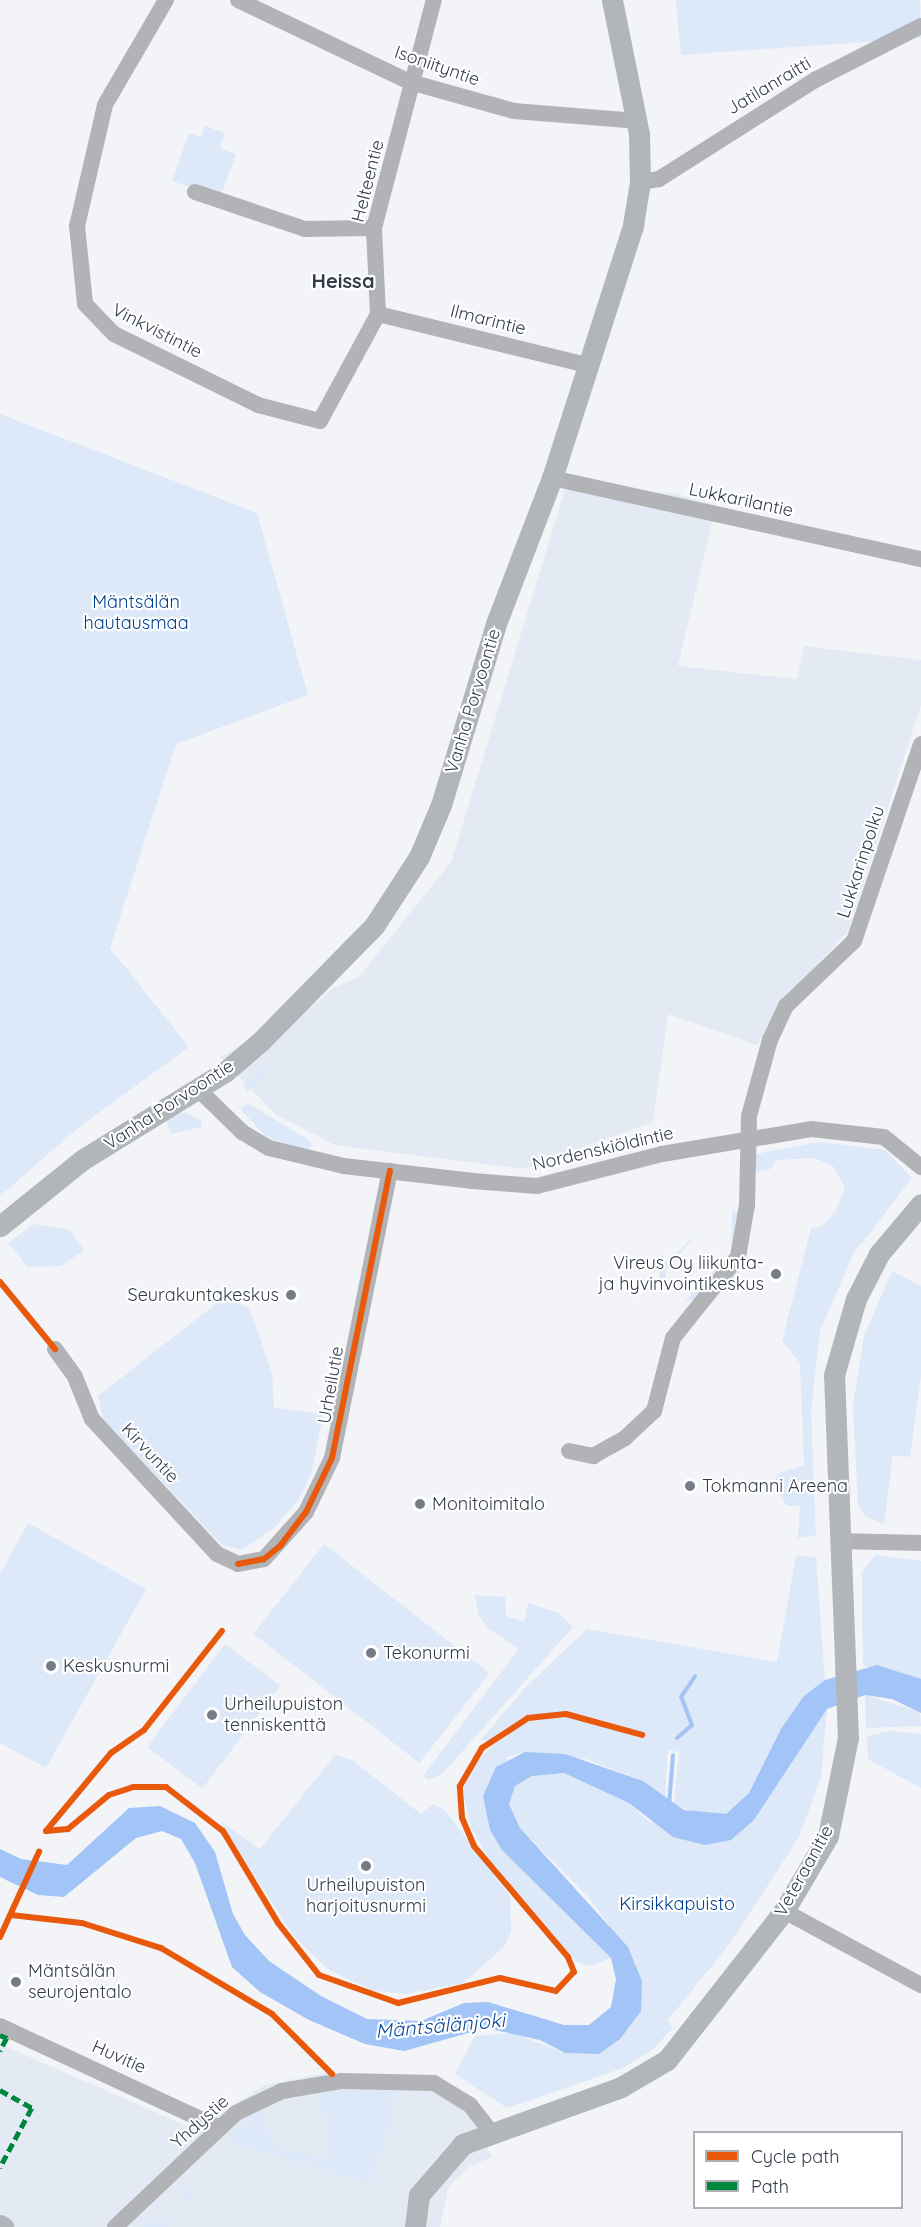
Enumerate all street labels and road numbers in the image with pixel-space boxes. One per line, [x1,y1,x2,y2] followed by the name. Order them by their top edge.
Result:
[392,41,482,91] street label: Isoniityntie
[723,52,815,120] street label: Jatilanraitti
[347,138,389,224] street label: Helteentie
[108,299,206,363] street label: Vinkvistintie
[448,300,528,340] street label: Ilmarintie
[687,478,795,522] street label: Lukkarilantie
[441,626,505,776] street label: Vanha Porvoontie
[833,803,889,921] street label: Lukkarinpolku
[100,1055,238,1155] street label: Vanha Porvoontie
[530,1122,676,1176] street label: Nordenskiöldintie
[314,1345,348,1425] street label: Urheilutie
[117,1419,183,1487] street label: Kirvuntie
[770,1822,838,1920] street label: Veteraanitie
[89,2036,149,2078] street label: Huvitie
[167,2091,233,2153] street label: Yhdystie

